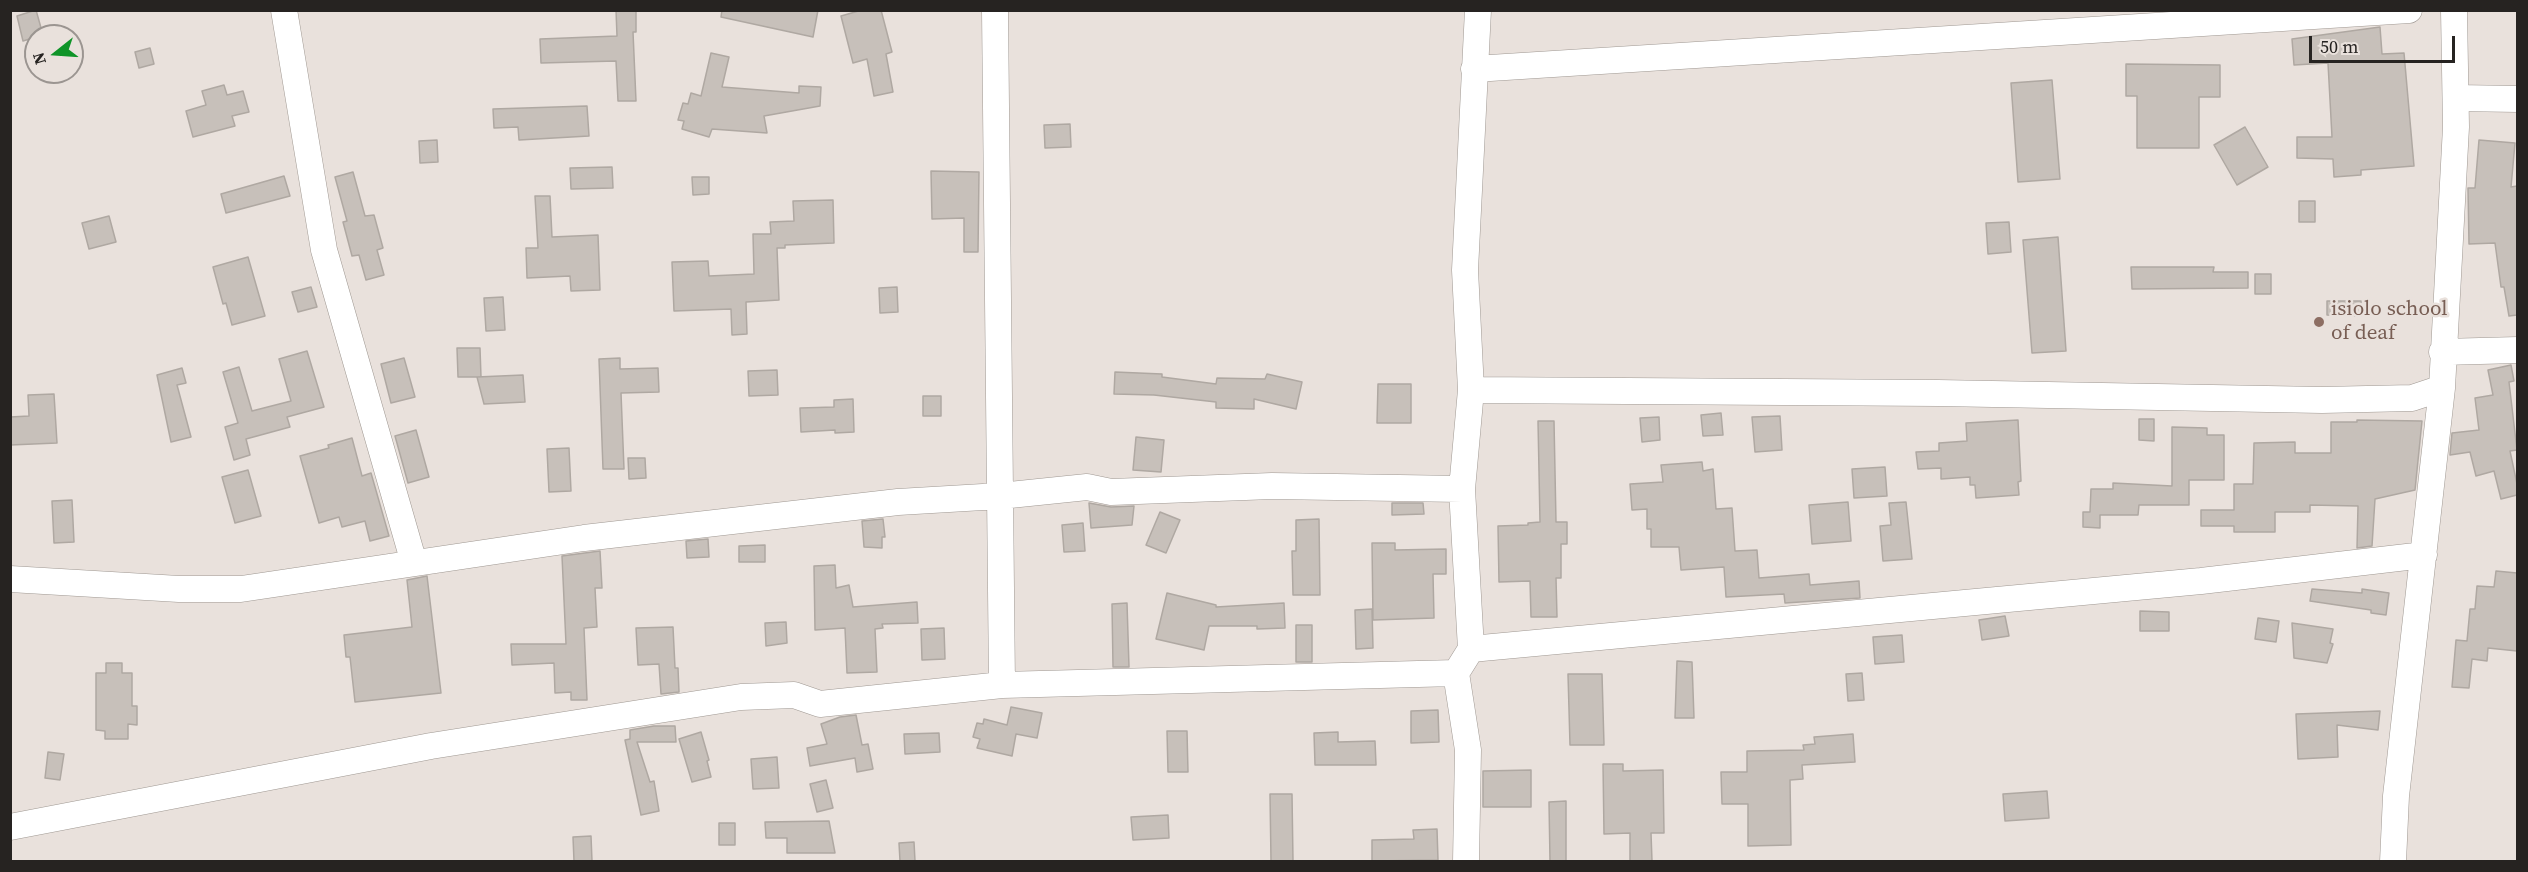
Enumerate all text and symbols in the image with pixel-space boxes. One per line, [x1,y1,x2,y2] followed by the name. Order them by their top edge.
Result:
[24,24,84,84] north arrow
[2312,24,2458,62] scale bar
[2320,34,2358,59] text: 50 m
[26,50,51,67] text: N
[2331,297,2447,347] place label: isiolo school of deaf
[2312,315,2326,329] marker: isiolo school of deaf

